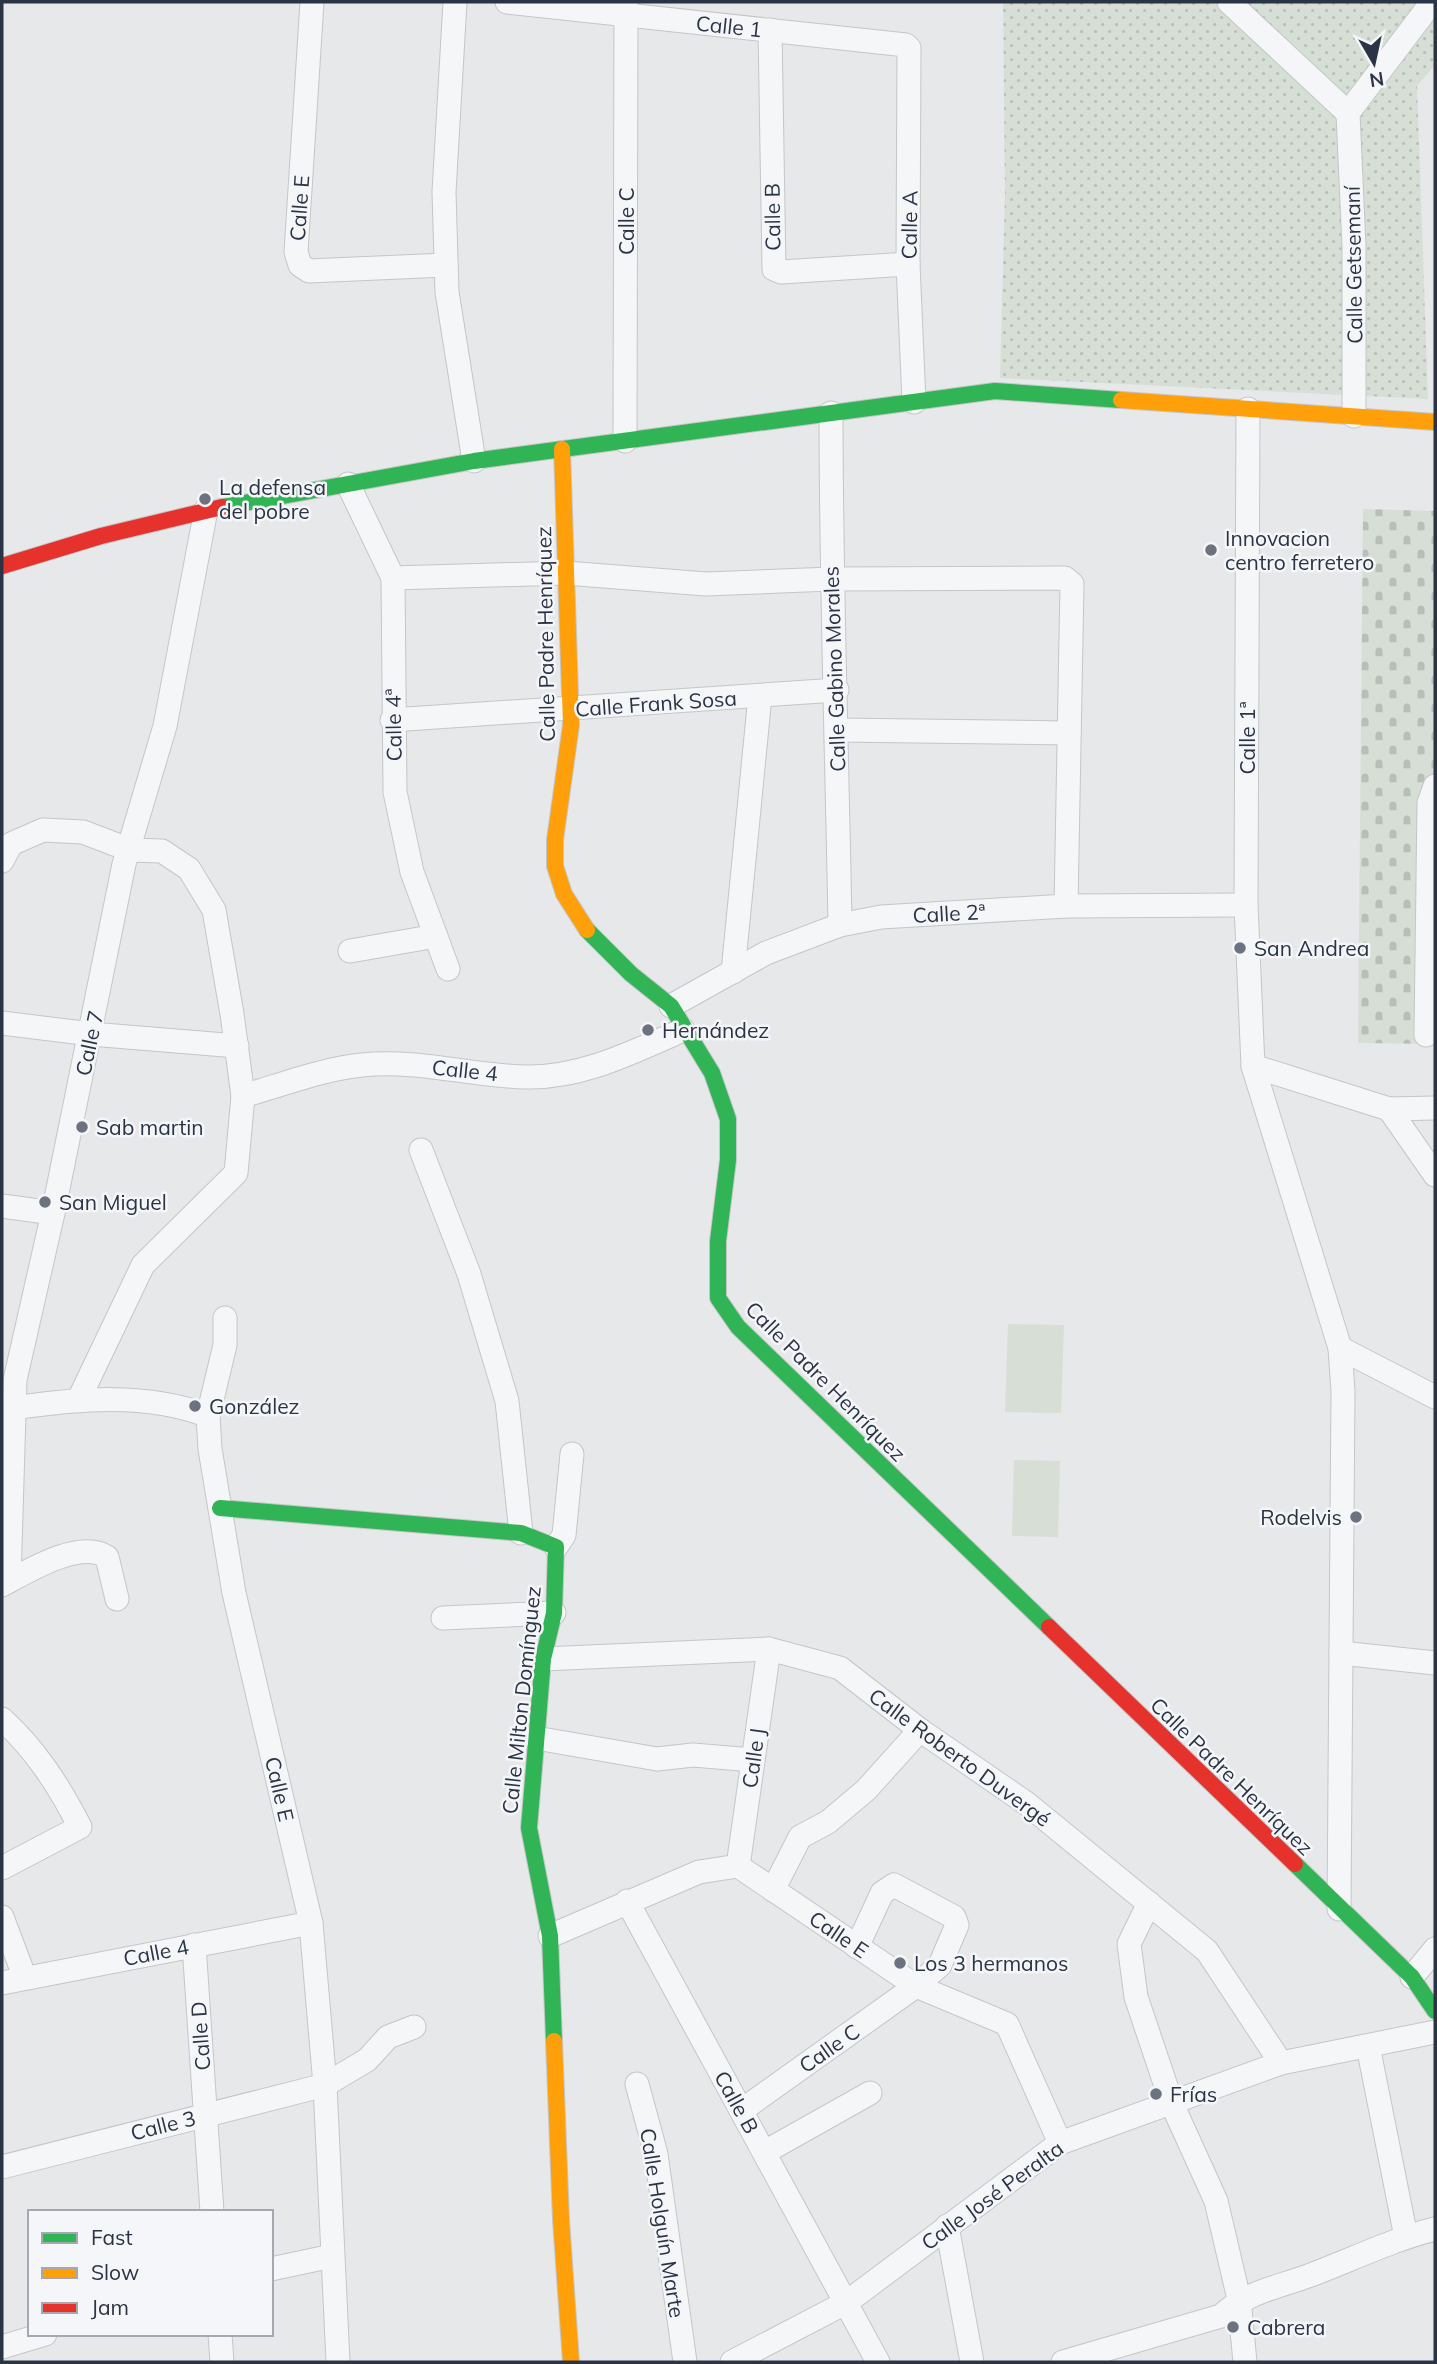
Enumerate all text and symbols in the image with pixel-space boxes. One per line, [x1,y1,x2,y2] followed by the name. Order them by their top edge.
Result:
[695,10,763,42] street label: Calle 1
[1339,28,1409,98] north arrow
[1368,67,1386,93] text: N
[284,174,314,242] street label: Calle E
[758,183,786,251] street label: Calle B
[1339,185,1367,344] street label: Calle Getsemaní
[613,187,639,255] street label: Calle C
[895,190,923,260] street label: Calle A
[219,474,326,524] place label: La defensa del pobre
[197,491,213,507] marker: La defensa del pobre
[1225,525,1374,575] place label: Innovacion centro ferretero
[530,526,560,742] street label: Calle Padre Henríquez
[1203,542,1219,558] marker: Innovacion centro ferretero
[817,566,851,772] street label: Calle Gabino Morales
[574,684,738,722] street label: Calle Frank Sosa
[379,688,407,762] street label: Calle 4ª
[1234,701,1260,774] street label: Calle 1ª
[912,898,986,928] street label: Calle 2ª
[1254,935,1369,961] place label: San Andrea
[1232,940,1248,956] marker: San Andrea
[69,1008,109,1078] street label: Calle 7
[662,1017,769,1043] place label: Hernández
[640,1022,656,1038] marker: Hernández
[431,1054,500,1086] street label: Calle 4
[96,1114,204,1140] place label: Sab martin
[74,1119,90,1135] marker: Sab martin
[59,1189,167,1215] place label: San Miguel
[37,1194,53,1210] marker: San Miguel
[741,1296,911,1466] street label: Calle Padre Henríquez
[209,1393,299,1419] place label: González
[187,1398,203,1414] marker: González
[1260,1504,1342,1530] place label: Rodelvis
[1348,1509,1364,1525] marker: Rodelvis
[496,1585,546,1815] street label: Calle Milton Domínguez
[864,1682,1056,1832] street label: Calle Roberto Duvergé
[1145,1692,1319,1860] street label: Calle Padre Henríquez
[736,1726,770,1790] street label: Calle J
[260,1754,300,1824] street label: Calle E
[804,1905,874,1963] street label: Calle E
[121,1933,191,1971] street label: Calle 4
[914,1950,1068,1976] place label: Los 3 hermanos
[892,1955,908,1971] marker: Los 3 hermanos
[185,2001,215,2071] street label: Calle D
[794,2018,864,2078] street label: Calle C
[709,2066,765,2138] street label: Calle B
[1170,2081,1217,2107] place label: Frías
[1148,2086,1164,2102] marker: Frías
[128,2104,198,2146] street label: Calle 3
[635,2126,691,2320] street label: Calle Holguín Marte
[916,2135,1068,2255] street label: Calle José Peralta
[28,2210,273,2336] legend
[91,2224,133,2250] text: Fast
[91,2259,139,2285] text: Slow
[91,2294,129,2320] text: Jam
[1247,2314,1325,2340] place label: Cabrera
[1225,2319,1241,2335] marker: Cabrera

